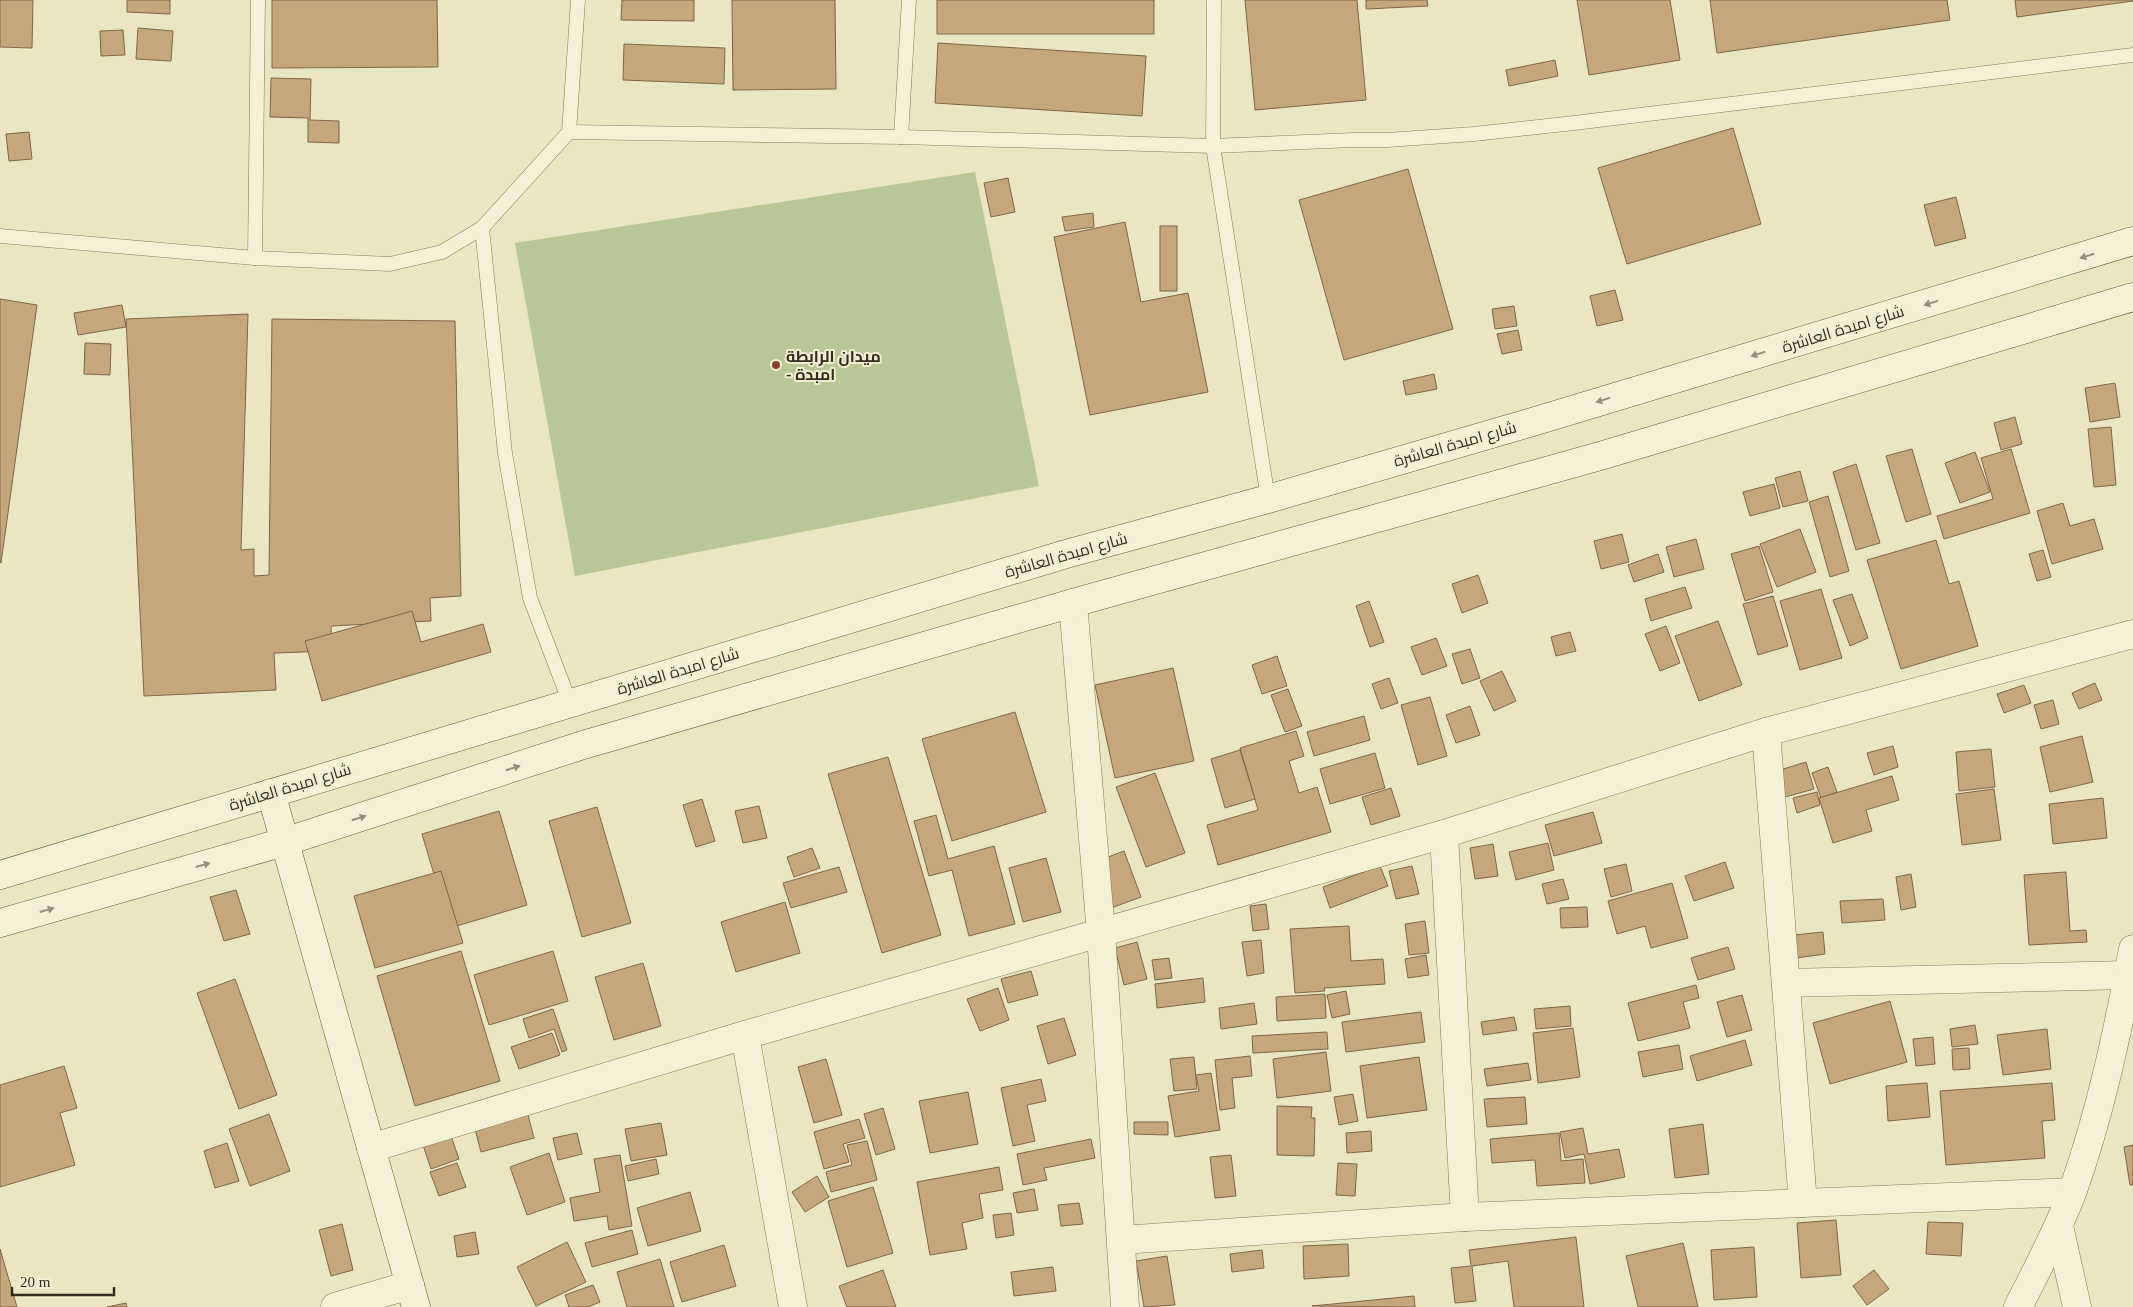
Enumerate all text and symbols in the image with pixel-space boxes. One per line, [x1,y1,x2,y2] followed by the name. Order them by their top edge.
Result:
[2079,253,2094,261] one-way arrow
[1923,299,1938,307] one-way arrow
[1780,302,1907,359] street label: شارع امبدة العاشرة
[786,348,881,383] place label: ميدان الرابطة - امبدة
[1751,350,1766,358] one-way arrow
[770,359,782,371] marker: ميدان الرابطة - امبدة
[1595,397,1610,405] one-way arrow
[1392,418,1519,473] street label: شارع امبدة العاشرة
[1003,529,1130,584] street label: شارع امبدة العاشرة
[615,644,742,701] street label: شارع امبدة العاشرة
[227,760,354,817] street label: شارع امبدة العاشرة
[506,764,521,771] one-way arrow
[351,814,366,821] one-way arrow
[196,861,211,869] one-way arrow
[39,905,54,913] one-way arrow
[12,1264,115,1296] scale bar
[20,1274,51,1290] text: 20 m

